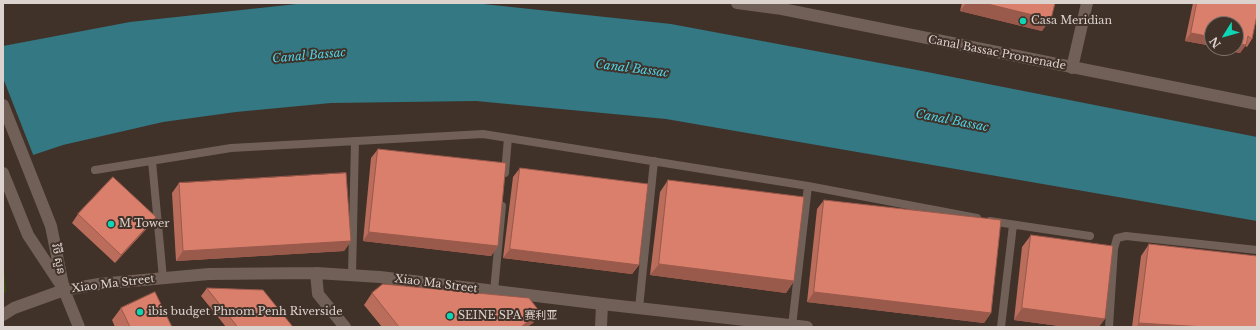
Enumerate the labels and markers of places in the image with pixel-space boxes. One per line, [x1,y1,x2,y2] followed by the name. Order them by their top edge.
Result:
[1031,14,1112,28] place label: Casa Meridian
[1018,16,1028,26] marker: Casa Meridian
[119,217,169,231] place label: M Tower
[106,219,116,229] marker: M Tower
[148,305,343,319] place label: ibis budget Phnom Penh Riverside
[135,307,145,317] marker: ibis budget Phnom Penh Riverside
[458,309,557,323] place label: SEINE SPA 赛利亚
[445,311,455,321] marker: SEINE SPA 赛利亚

